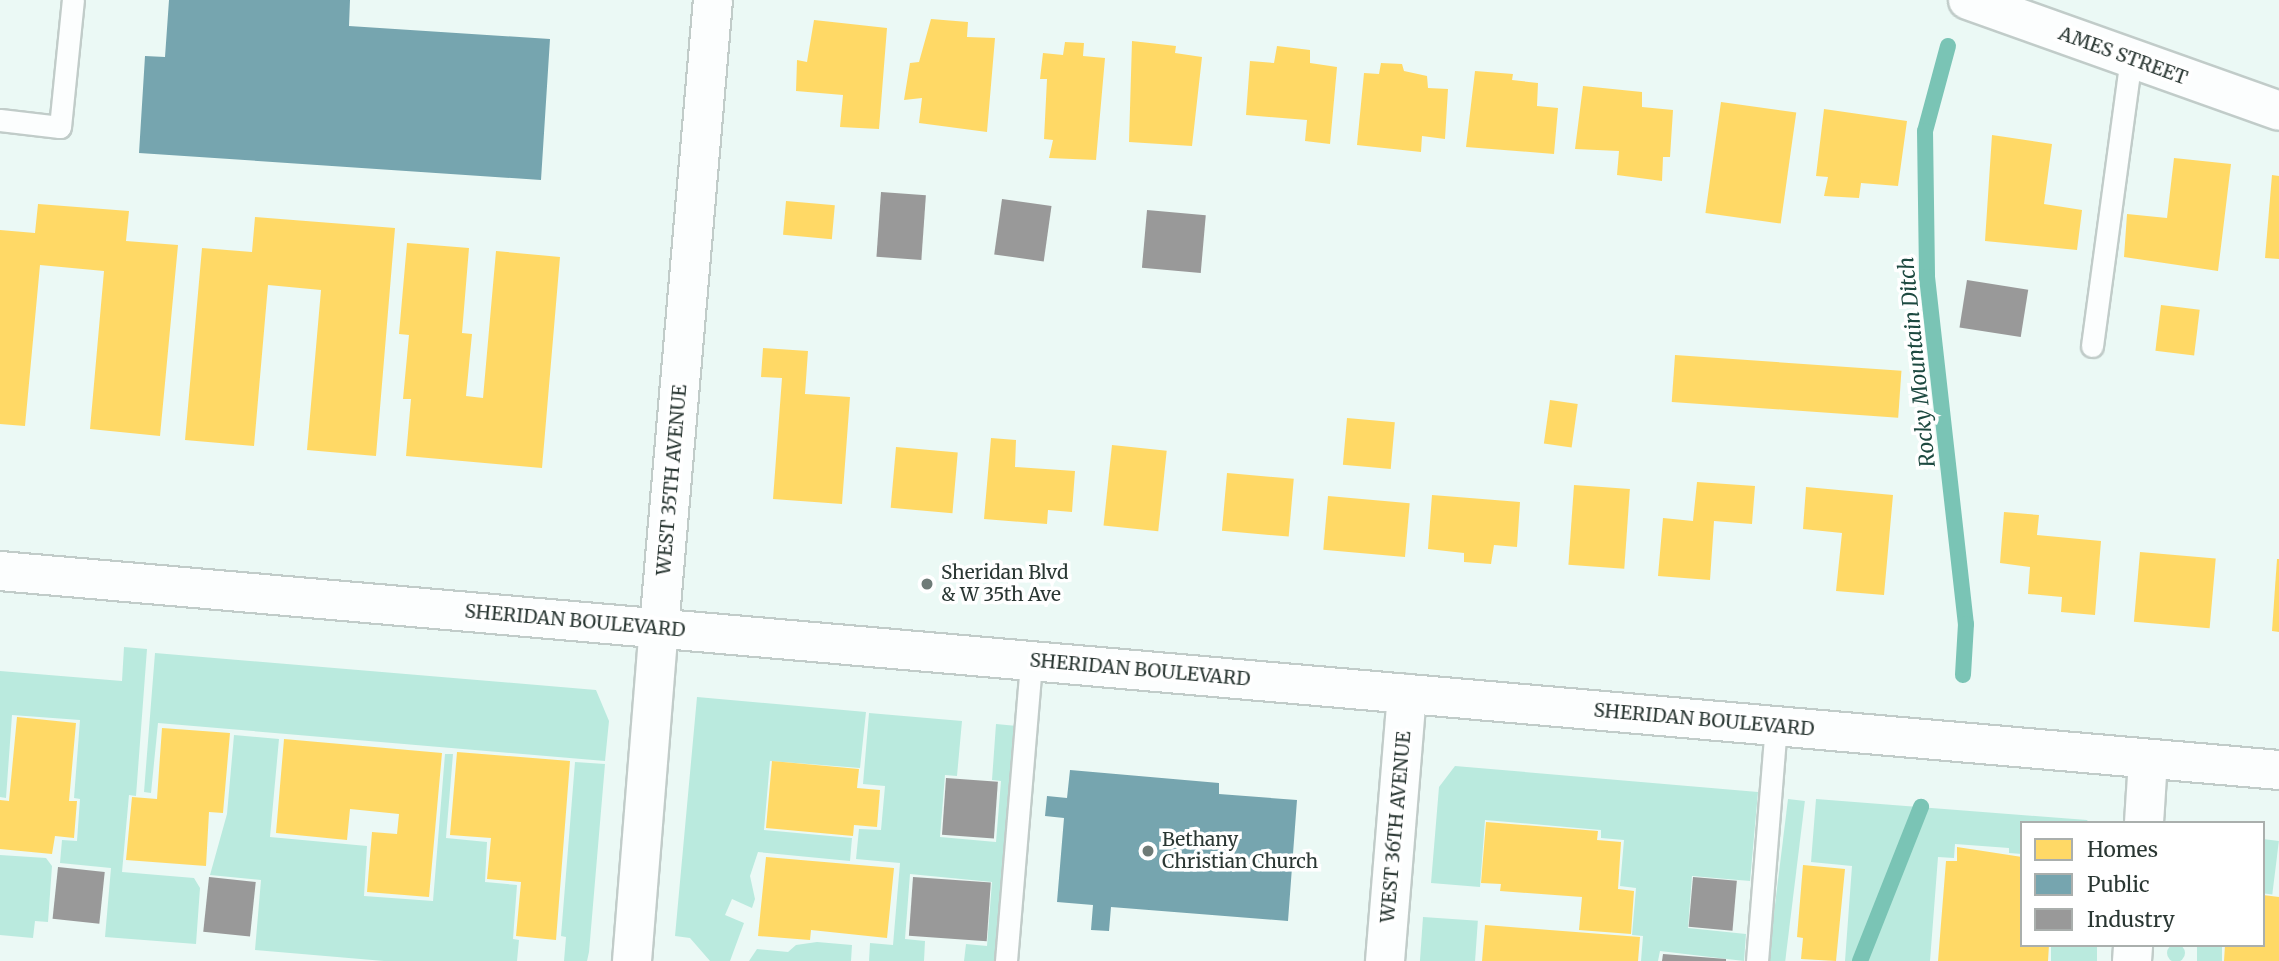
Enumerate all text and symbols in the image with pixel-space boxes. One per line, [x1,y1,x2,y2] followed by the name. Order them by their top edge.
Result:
[2055,22,2191,90] street label: AMES STREET
[1893,256,1941,468] water label: Rocky Mountain Ditch
[652,384,692,576] street label: WEST 35TH AVENUE
[941,562,1068,606] place label: Sheridan Blvd & W 35th Ave
[919,576,935,592] marker: Sheridan Blvd & W 35th Ave
[464,600,686,642] street label: SHERIDAN BOULEVARD
[1029,649,1251,691] street label: SHERIDAN BOULEVARD
[1593,699,1815,741] street label: SHERIDAN BOULEVARD
[1376,730,1416,924] street label: WEST 36TH AVENUE
[2020,821,2265,947] legend
[1162,829,1318,873] place label: Bethany Christian Church
[2087,836,2158,863] text: Homes
[1140,843,1156,859] marker: Bethany Christian Church
[2087,871,2150,898] text: Public
[2087,906,2175,933] text: Industry

